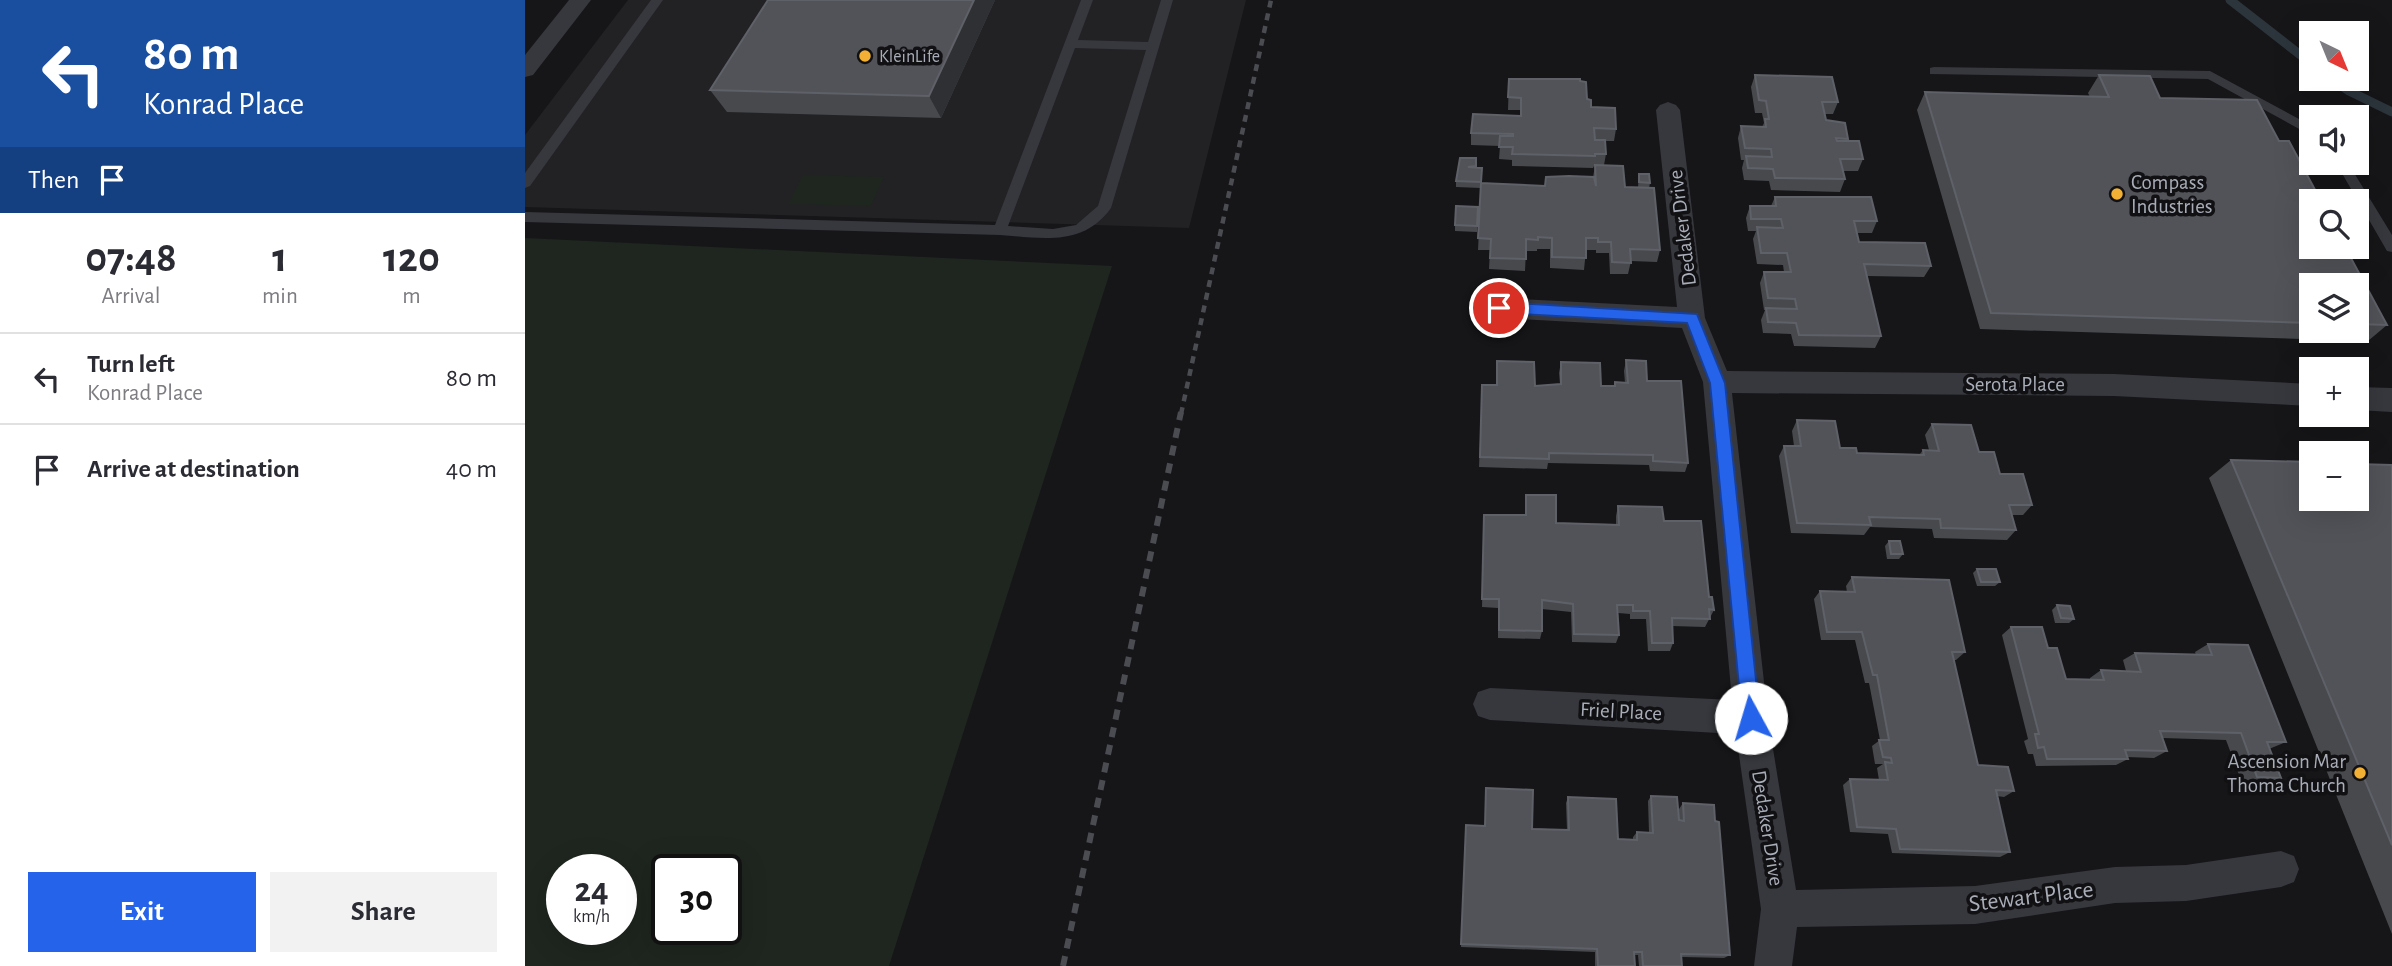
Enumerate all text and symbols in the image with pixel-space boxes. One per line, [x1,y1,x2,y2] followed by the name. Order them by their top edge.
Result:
[2299,21,2369,91] north arrow
[2299,21,2369,511] map controls
[28,28,119,119] icon: left
[143,30,240,79] text: 80 m
[857,48,873,64] marker: KleinLife
[879,48,940,66] place label: KleinLife
[143,88,304,120] text: Konrad Place
[2299,105,2369,175] button: sound
[93,161,131,199] icon: arrive
[28,167,79,193] text: Then
[1665,169,1700,287] street label: Dedaker Drive
[2131,172,2213,217] place label: Compass Industries
[2109,186,2125,202] marker: Compass Industries
[2299,189,2369,259] button: search
[85,237,177,279] text: 07:48
[272,237,287,279] text: 1
[383,237,440,279] text: 120
[2299,273,2369,343] button: layers
[1469,278,1529,338] pin
[101,285,161,308] text: Arrival
[262,285,298,308] text: min
[402,285,421,308] text: m
[1480,289,1518,327] icon: arrive
[87,351,175,377] text: Turn left
[2299,357,2369,427] button: +
[28,360,66,398] icon: left
[446,365,497,391] text: 80 m
[1965,374,2065,395] street label: Serota Place
[87,382,203,405] text: Konrad Place
[2299,441,2369,511] button: −
[28,451,66,489] icon: arrive
[87,456,300,482] text: Arrive at destination
[446,456,497,482] text: 40 m
[1714,681,1788,755] position arrow
[1579,699,1663,724] street label: Friel Place
[2227,751,2346,796] place label: Ascension Mar Thoma Church
[2352,765,2368,781] marker: Ascension Mar Thoma Church
[1748,769,1787,887] street label: Dedaker Drive
[651,854,742,945] speed limit sign: 30
[28,872,256,952] button: Exit
[270,872,497,952] button: Share
[574,873,609,908] text: 24
[1967,877,2095,917] street label: Stewart Place
[573,908,610,926] text: km/h

